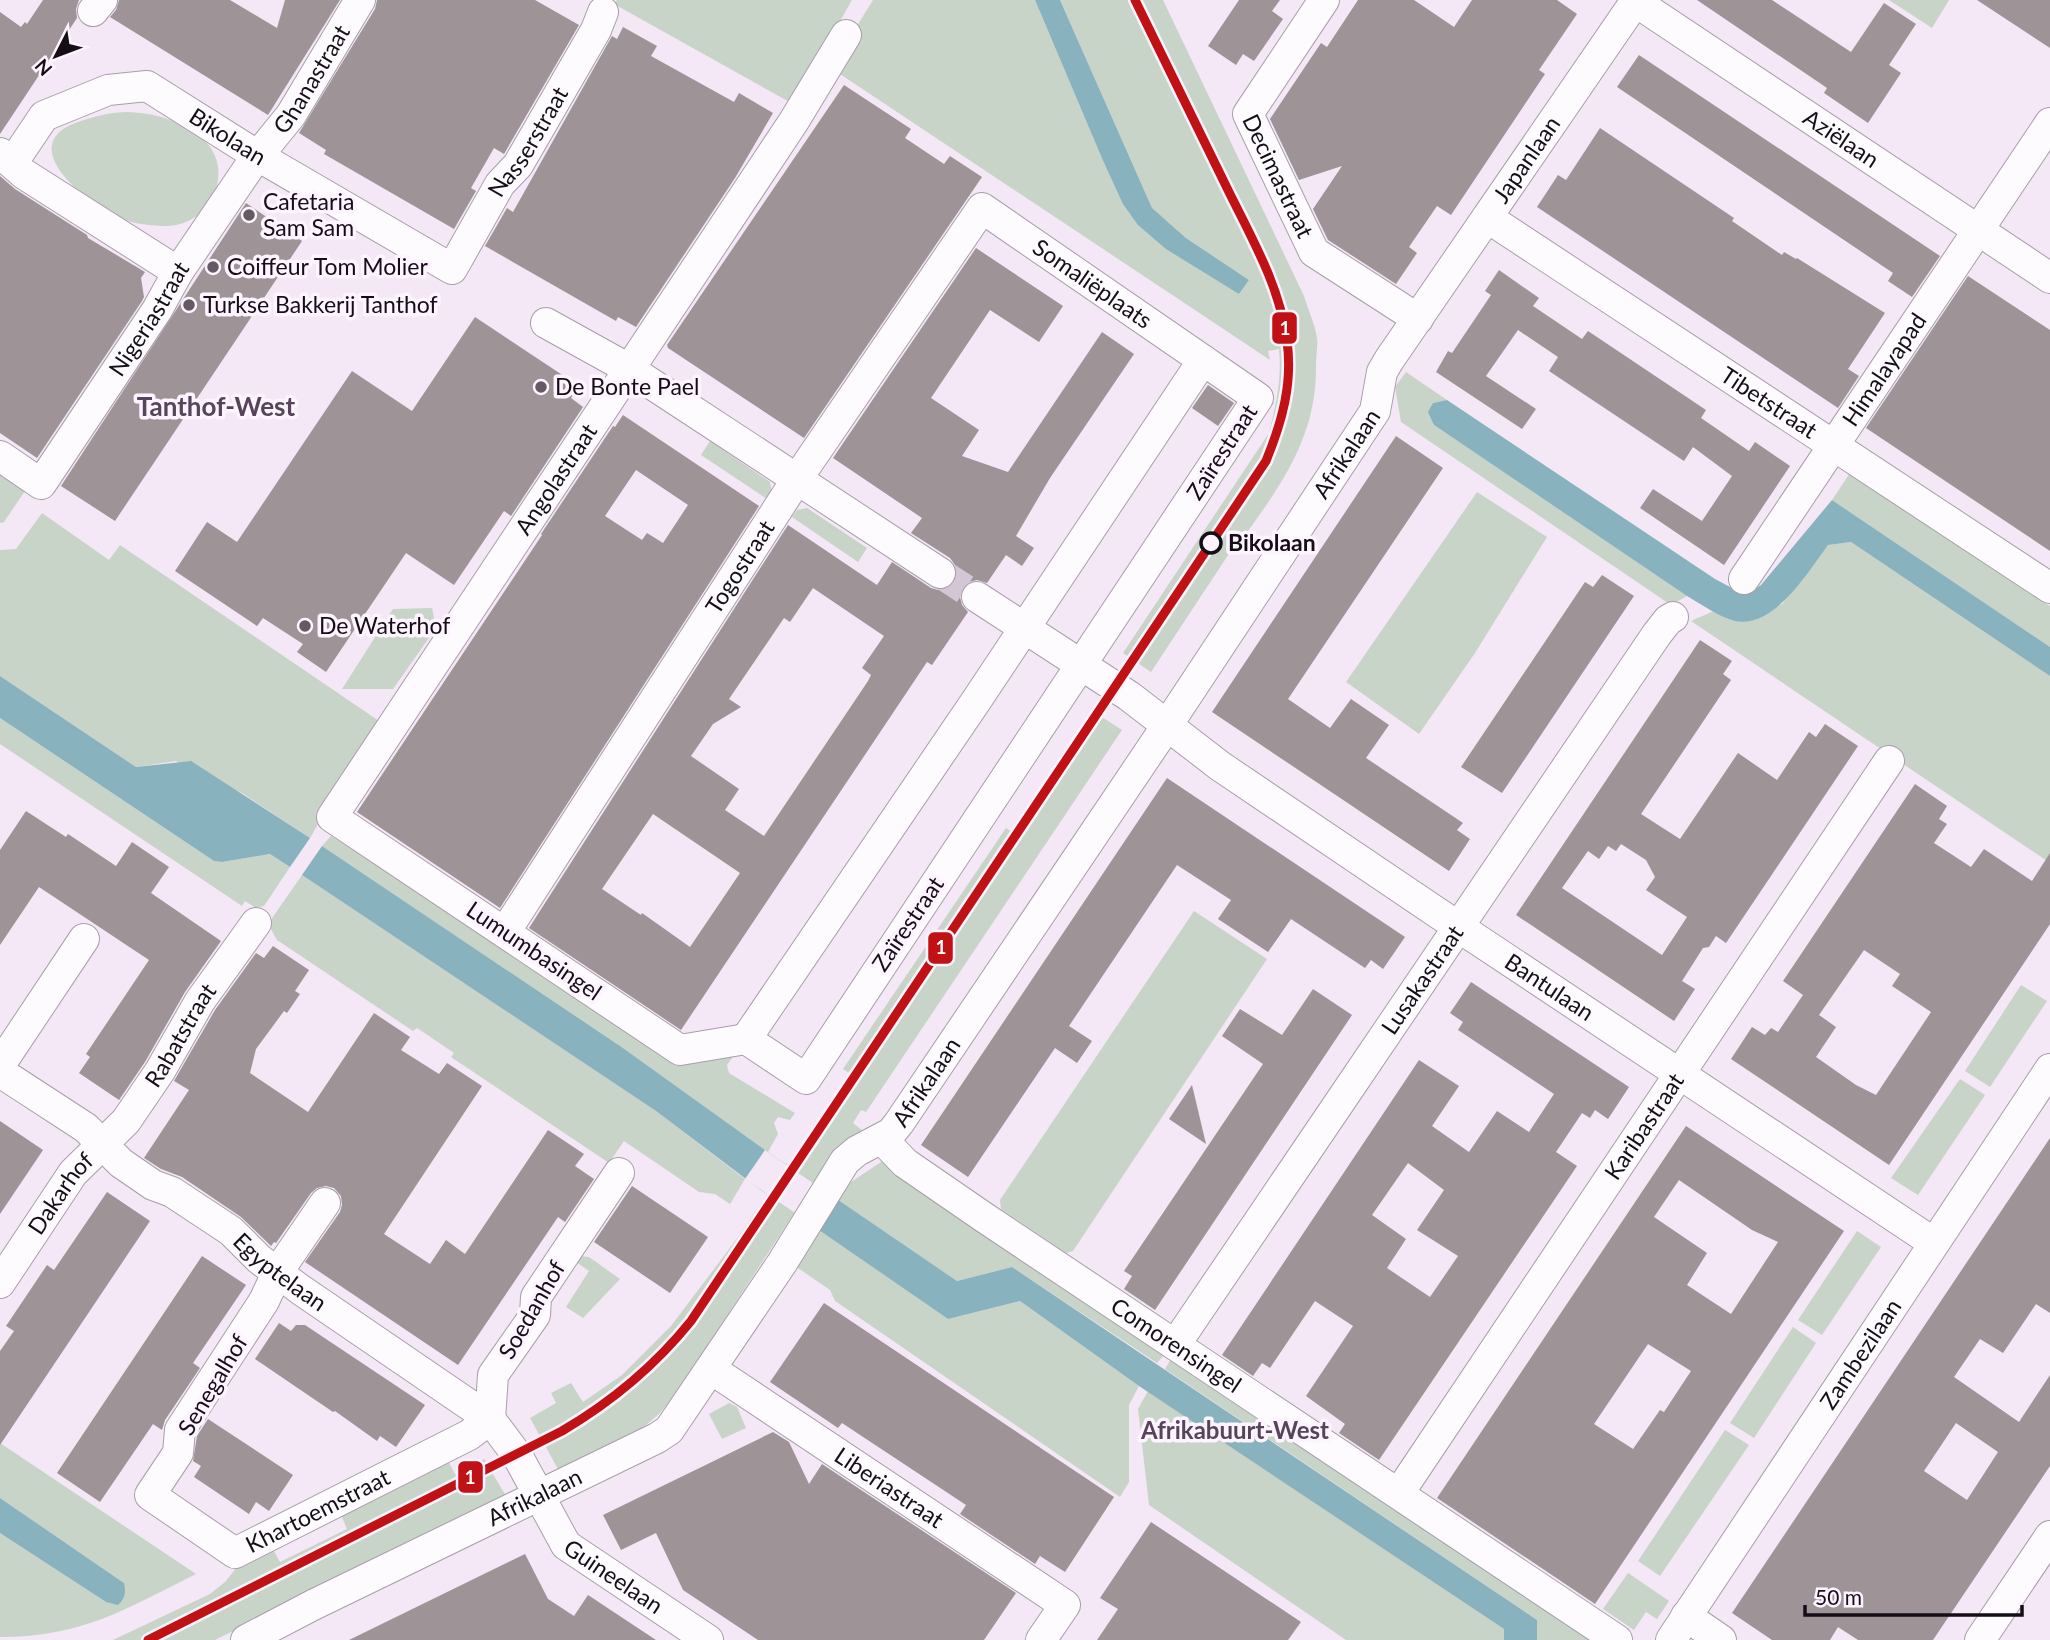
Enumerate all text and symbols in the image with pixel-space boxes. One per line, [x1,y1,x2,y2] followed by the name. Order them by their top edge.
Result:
[267,19,355,139] street label: Ghanastraat
[21,21,91,91] north arrow
[30,55,56,81] text: N
[481,81,574,201] street label: Nasserstraat
[185,101,271,171] street label: Bikolaan
[1799,103,1885,173] street label: Aziëlaan
[1237,109,1320,243] street label: Decimastraat
[1486,110,1565,208] street label: Japanlaan
[263,187,354,241] place label: Cafetaria Sam Sam
[241,207,257,223] marker: Cafetaria Sam Sam
[1028,232,1158,334] street label: Somaliëplaats
[227,252,428,280] place label: Coiffeur Tom Molier
[102,255,195,381] street label: Nigeriastraat
[205,259,221,275] marker: Coiffeur Tom Molier
[203,290,438,318] place label: Turkse Bakkerij Tanthof
[181,297,197,313] marker: Turkse Bakkerij Tanthof
[1836,307,1931,431] street label: Himalayapad
[1271,311,1298,345] line badge: 1
[1279,316,1291,339] text: 1
[1716,360,1823,444] street label: Tibetstraat
[555,372,699,400] place label: De Bonte Pael
[533,379,549,395] marker: De Bonte Pael
[137,390,296,422] district label: Tanthof-West
[1180,398,1263,504] street label: Zaïrestraat
[1306,403,1385,503] street label: Afrikalaan
[508,417,603,540] street label: Angolastraat
[699,514,780,619] street label: Togostraat
[1228,528,1316,556] place label: Bikolaan
[1200,532,1222,554] marker: Bikolaan
[319,611,450,639] place label: De Waterhof
[297,618,313,634] marker: De Waterhof
[865,870,949,976] street label: Zaïrestraat
[462,895,607,1006] street label: Lumumbasingel
[1375,919,1469,1039] street label: Lusakastraat
[927,931,954,965] line badge: 1
[935,935,947,958] text: 1
[1500,947,1600,1026] street label: Bantulaan
[138,977,222,1092] street label: Rabatstraat
[886,1032,966,1132] street label: Afrikalaan
[1598,1067,1690,1185] street label: Karibastraat
[21,1146,98,1239] street label: Dakarhof
[228,1226,332,1316] street label: Egyptelaan
[492,1256,570,1363] street label: Soedanhof
[1106,1291,1247,1398] street label: Comorensingel
[1813,1293,1906,1414] street label: Zambezilaan
[171,1329,253,1440] street label: Senegalhof
[1140,1415,1329,1444] district label: Afrikabuurt-West
[830,1441,950,1534] street label: Liberiastraat
[457,1460,484,1494] line badge: 1
[241,1462,395,1558] street label: Khartoemstraat
[483,1462,586,1531] street label: Afrikalaan
[464,1465,476,1488] text: 1
[559,1533,669,1619] street label: Guineelaan
[1805,1574,2022,1618] scale bar
[1815,1584,1862,1609] text: 50 m

